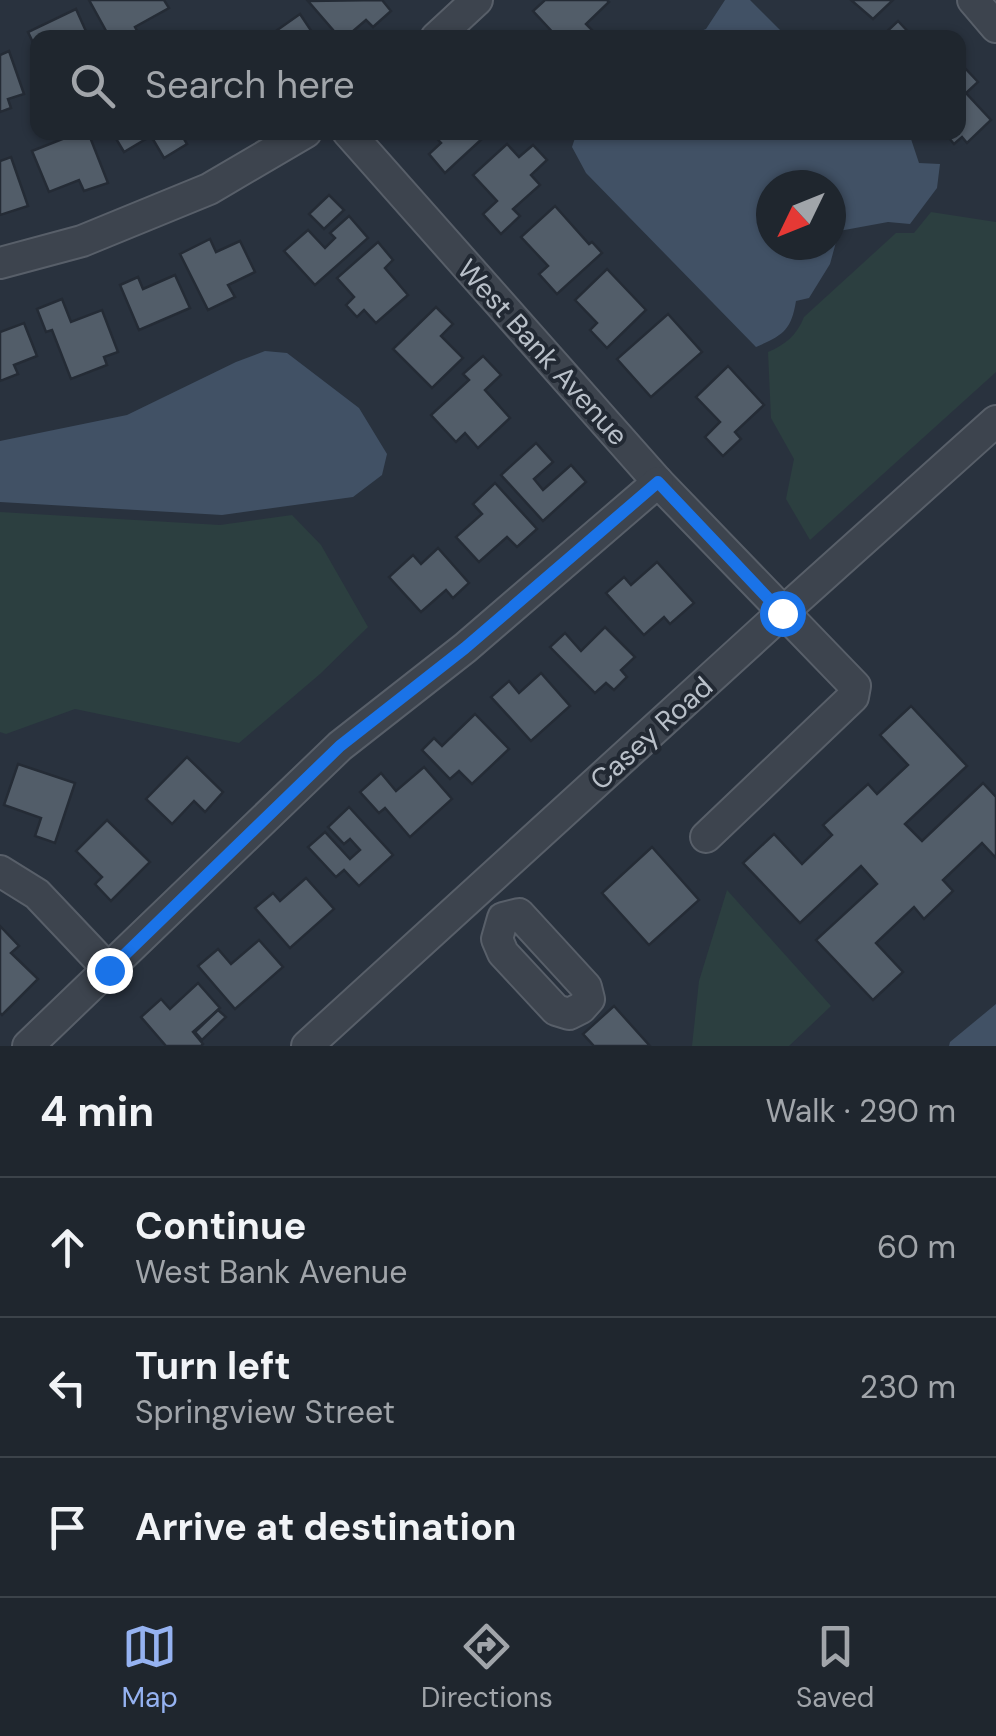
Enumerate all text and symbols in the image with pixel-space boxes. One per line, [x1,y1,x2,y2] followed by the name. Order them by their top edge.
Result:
[30,30,966,140] search box
[65,58,120,113] icon: search
[145,60,355,110] text: Search here
[756,170,846,260] north arrow
[449,251,636,453] street label: West Bank Avenue
[760,591,806,637] route start
[582,668,721,798] street label: Casey Road
[87,948,133,994] route end
[40,1084,154,1139] text: 4 min
[765,1090,956,1132] text: Walk · 290 m
[135,1201,306,1251] text: Continue
[40,1220,95,1275] icon: ahead
[877,1226,956,1268] text: 60 m
[135,1251,407,1293] text: West Bank Avenue
[135,1341,291,1391] text: Turn left
[40,1360,95,1415] icon: left
[860,1366,956,1408] text: 230 m
[135,1391,395,1433] text: Springview Street
[40,1500,95,1555] icon: arrive
[135,1502,517,1552] text: Arrive at destination
[122,1619,178,1716] tab: Map
[421,1619,553,1716] tab: Directions
[796,1619,874,1716] tab: Saved

